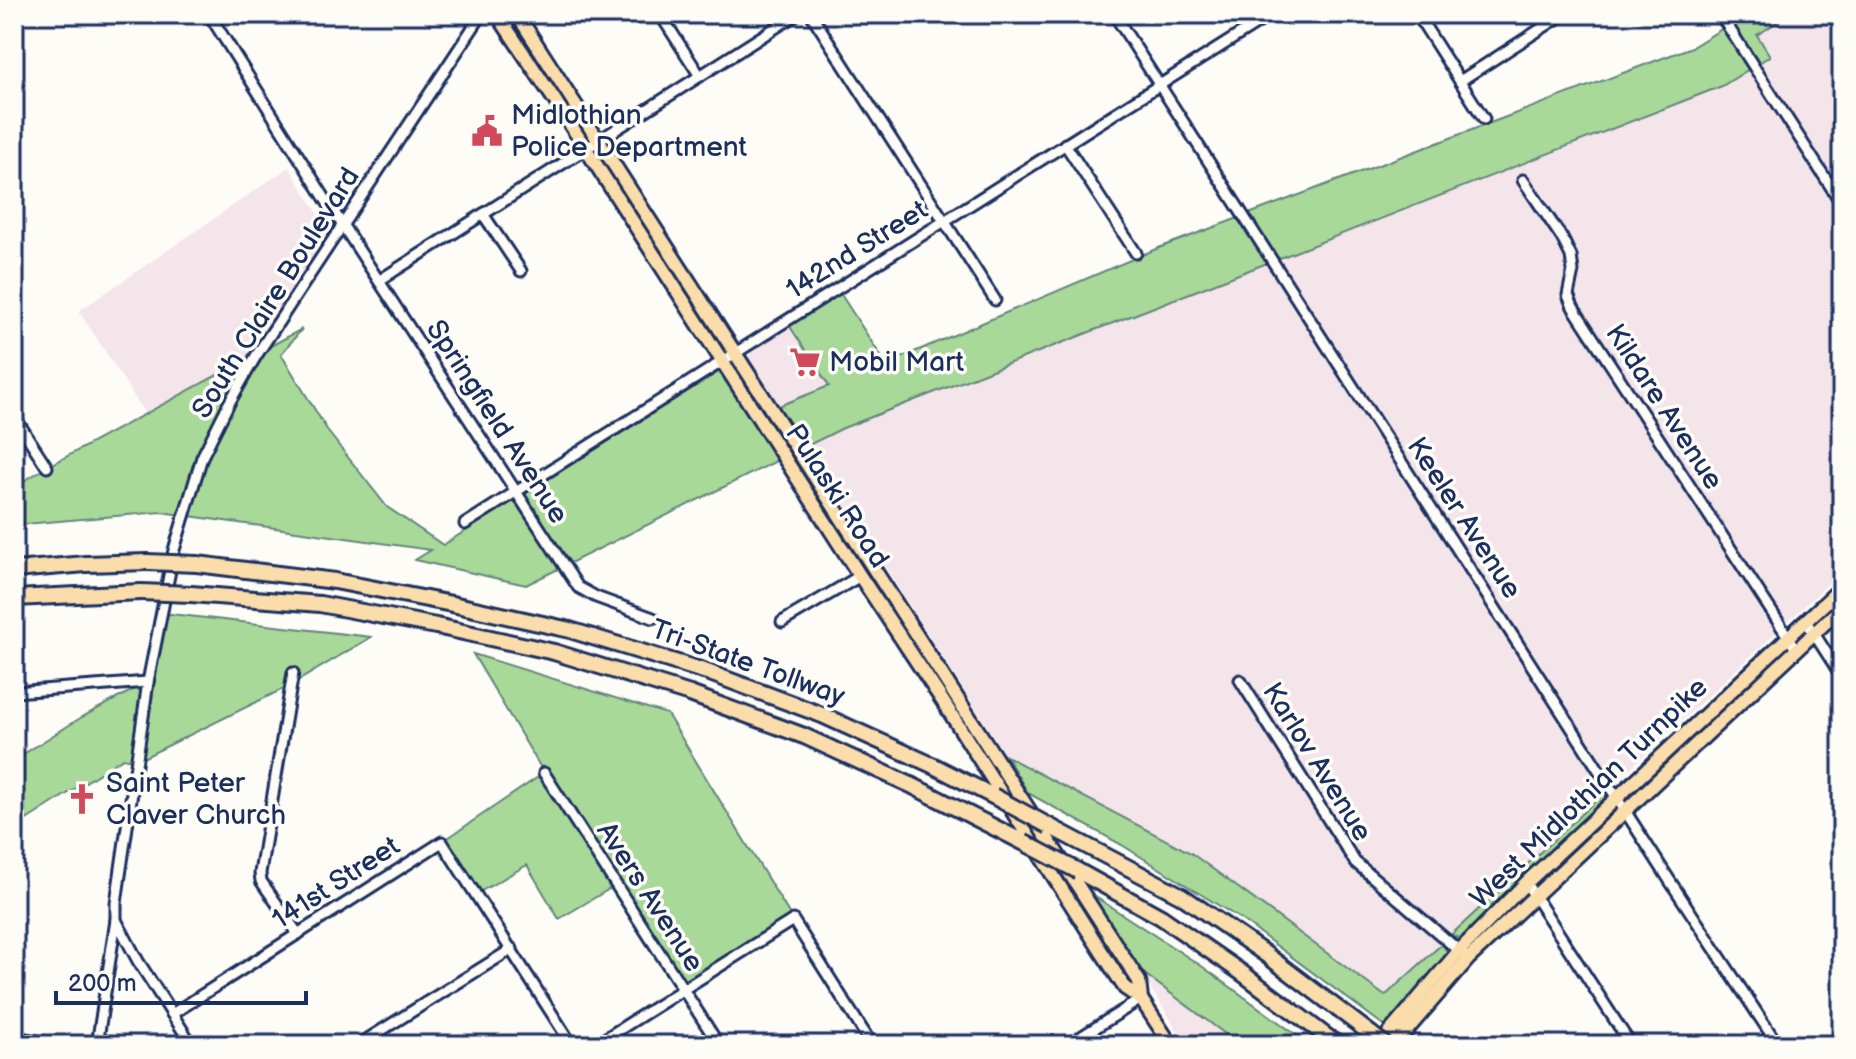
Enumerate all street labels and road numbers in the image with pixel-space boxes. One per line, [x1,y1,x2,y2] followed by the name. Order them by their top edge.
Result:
[185,162,367,424] street label: South Claire Boulevard
[780,193,934,306] street label: 142nd Street
[419,314,575,530] street label: Springfield Avenue
[1598,318,1730,496] street label: Kildare Avenue
[778,418,896,574] street label: Pulaski Road
[1400,431,1528,605] street label: Keeler Avenue
[647,613,850,713] street label: Tri-State Tollway
[1464,671,1714,915] street label: West Midlothian Turnpike
[1255,677,1379,847] street label: Karlov Avenue
[589,816,711,978] street label: Avers Avenue
[266,829,406,936] street label: 141st Street

